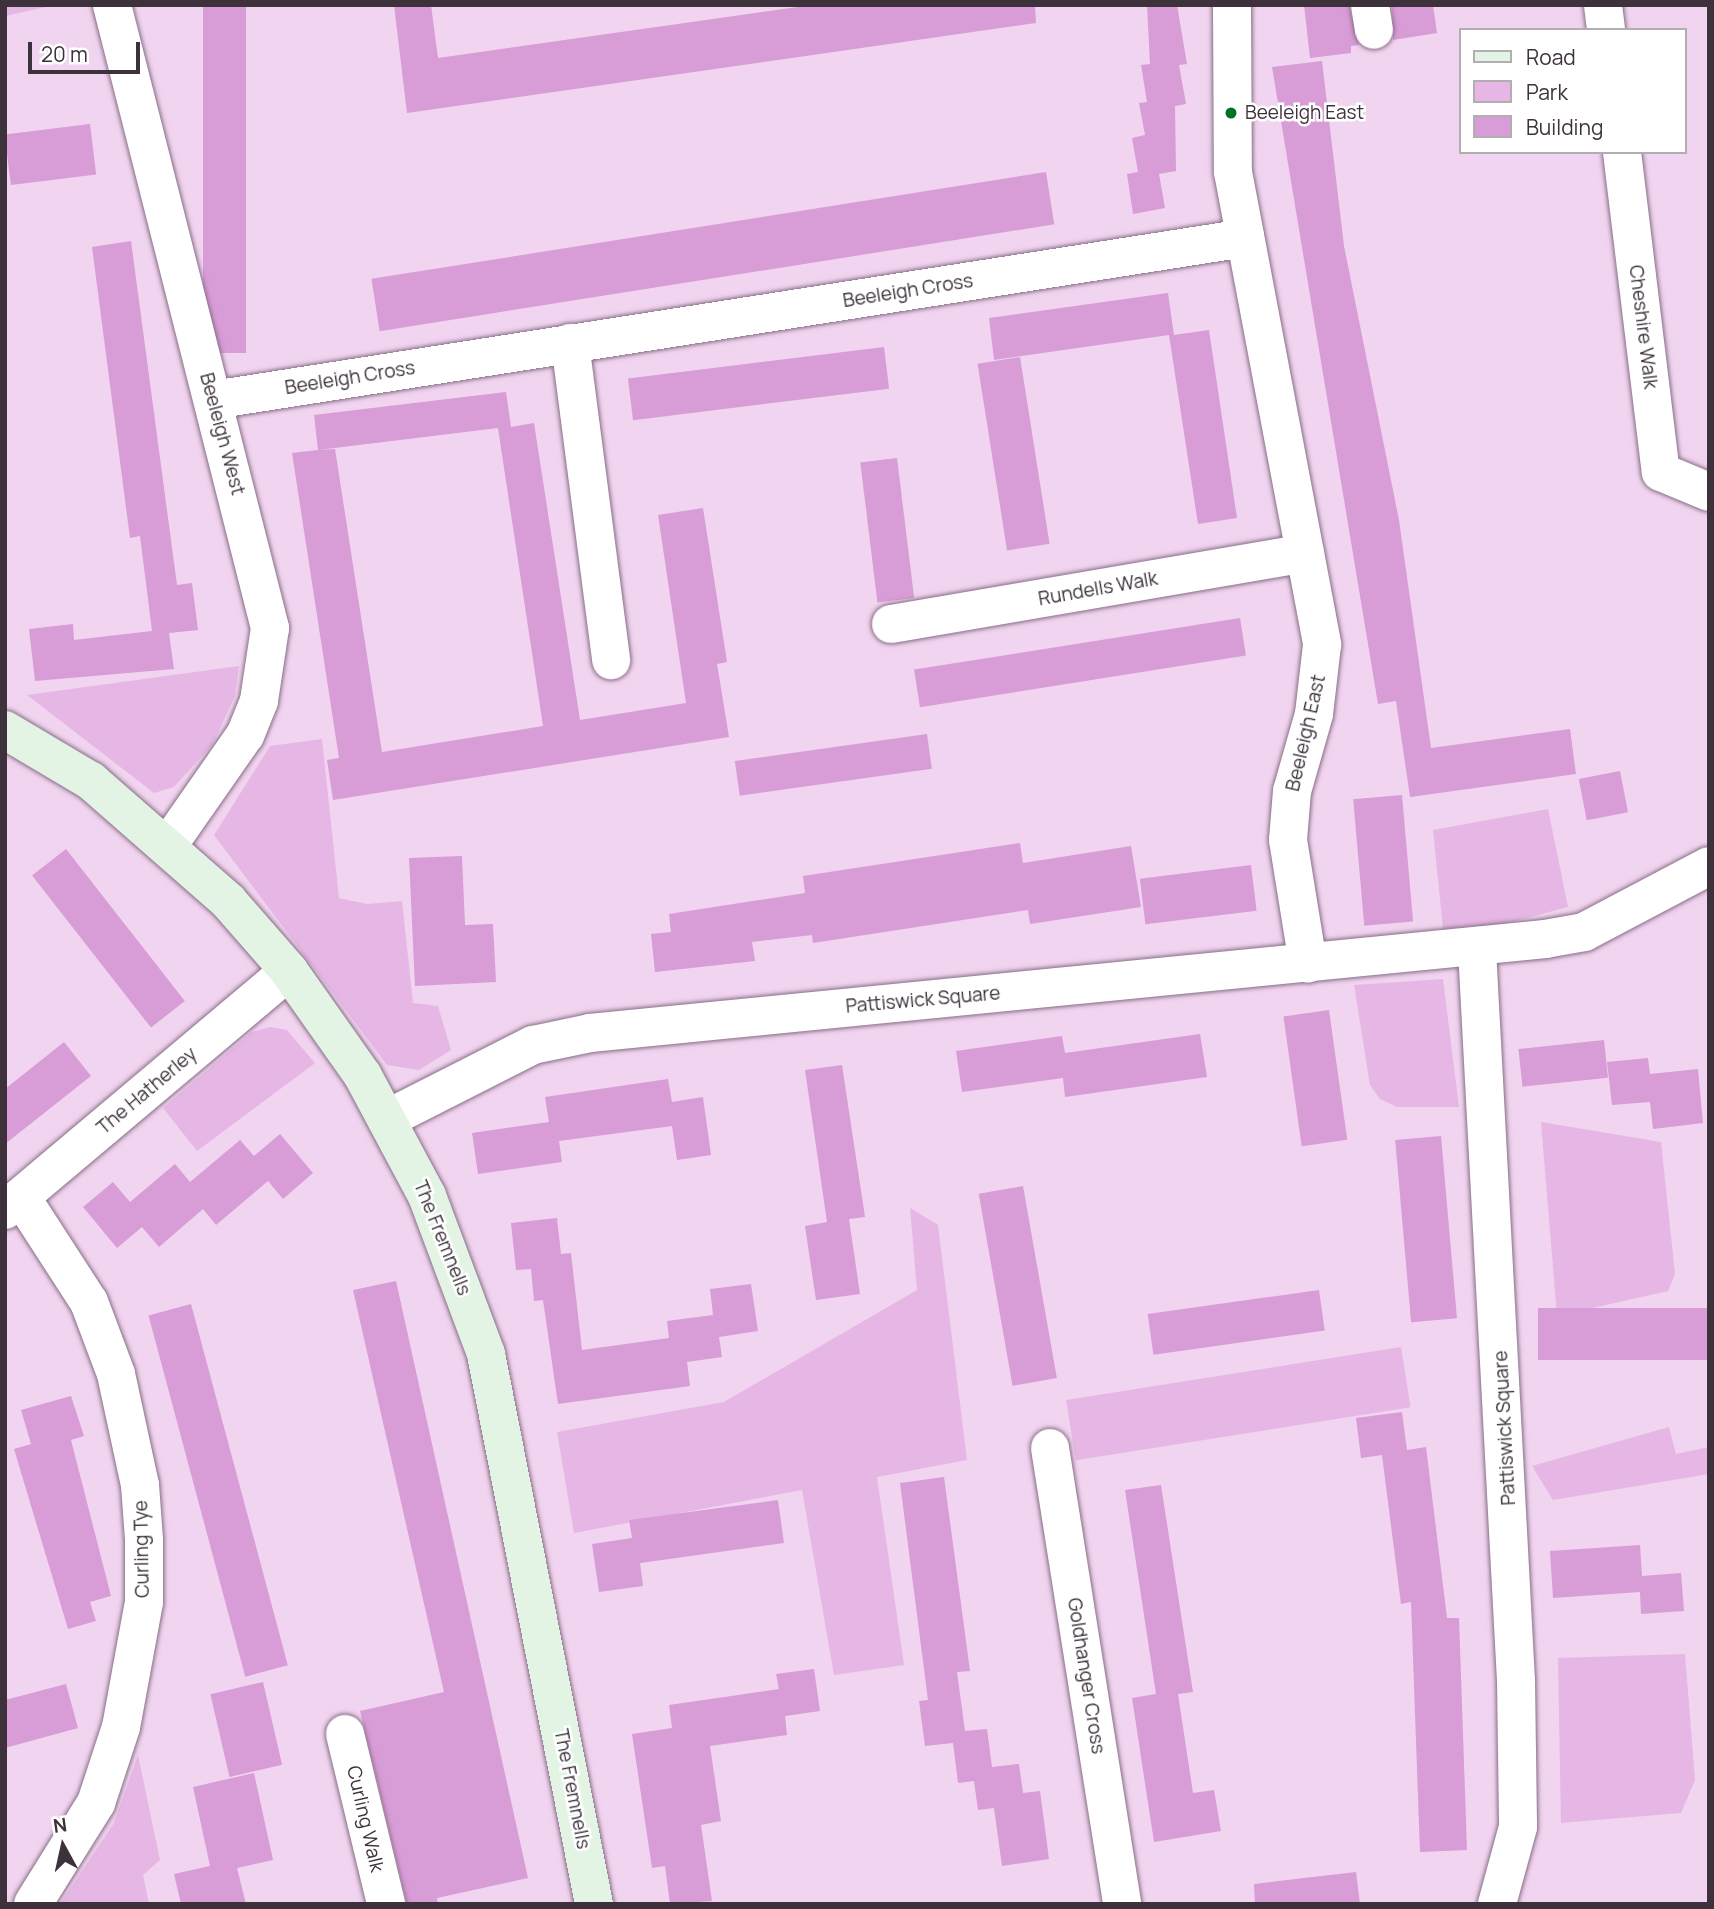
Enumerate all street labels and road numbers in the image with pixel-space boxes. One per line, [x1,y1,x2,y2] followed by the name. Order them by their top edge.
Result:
[1624,264,1662,390] street label: Cheshire Walk
[841,269,975,313] street label: Beeleigh Cross
[283,356,417,400] street label: Beeleigh Cross
[195,370,249,498] street label: Beeleigh West
[1037,567,1159,611] street label: Rundells Walk
[1281,672,1331,794] street label: Beeleigh East
[845,982,1001,1018] street label: Pattiswick Square
[92,1043,202,1139] street label: The Hatherley
[409,1177,475,1299] street label: The Fremnells
[1490,1350,1520,1506] street label: Pattiswick Square
[130,1500,154,1598] street label: Curling Tye
[1062,1596,1110,1756] street label: Goldhanger Cross
[549,1727,595,1851] street label: The Fremnells
[342,1764,388,1874] street label: Curling Walk

